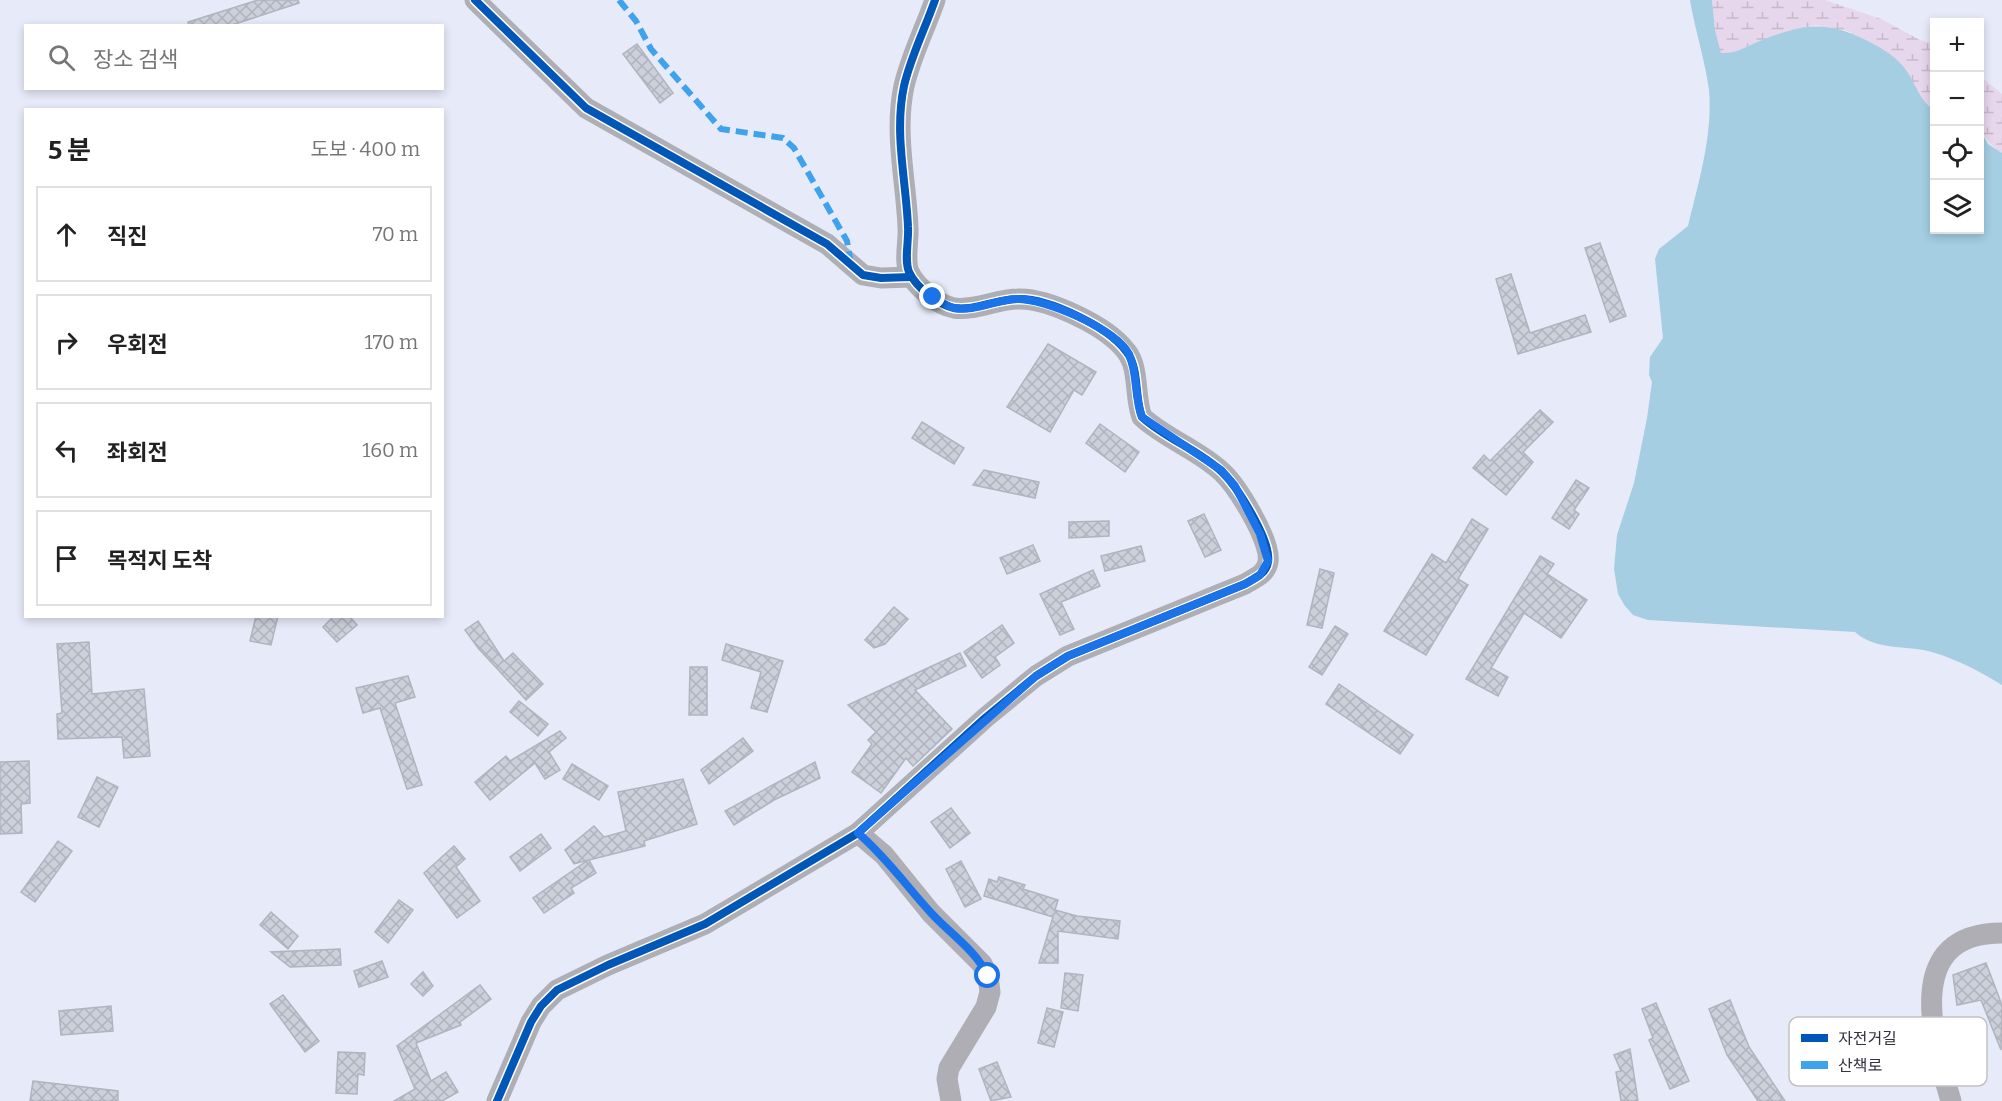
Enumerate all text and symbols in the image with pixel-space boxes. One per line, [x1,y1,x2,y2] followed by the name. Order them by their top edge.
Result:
[1930,18,1984,234] map controls
[1930,18,1984,72] button: +
[24,24,444,90] search box
[45,41,78,74] icon: search
[93,46,178,73] text: 장소 검색
[1930,72,1984,126] button: −
[1930,126,1984,180] button: locate
[48,135,91,166] text: 5 분
[311,137,420,161] text: 도보 · 400 m
[1930,180,1984,234] button: layers
[50,218,83,251] icon: ahead
[372,222,418,246] text: 70 m
[107,223,147,250] text: 직진
[919,283,945,309] route end
[50,326,83,359] icon: right
[365,330,418,354] text: 170 m
[107,331,168,358] text: 우회전
[50,434,83,467] icon: left
[362,438,418,462] text: 160 m
[107,439,168,466] text: 좌회전
[50,542,83,575] icon: arrive
[107,547,212,574] text: 목적지 도착
[974,962,1000,988] route start
[1789,1017,1987,1086] legend
[1838,1029,1897,1048] text: 자전거길
[1838,1056,1882,1075] text: 산책로

